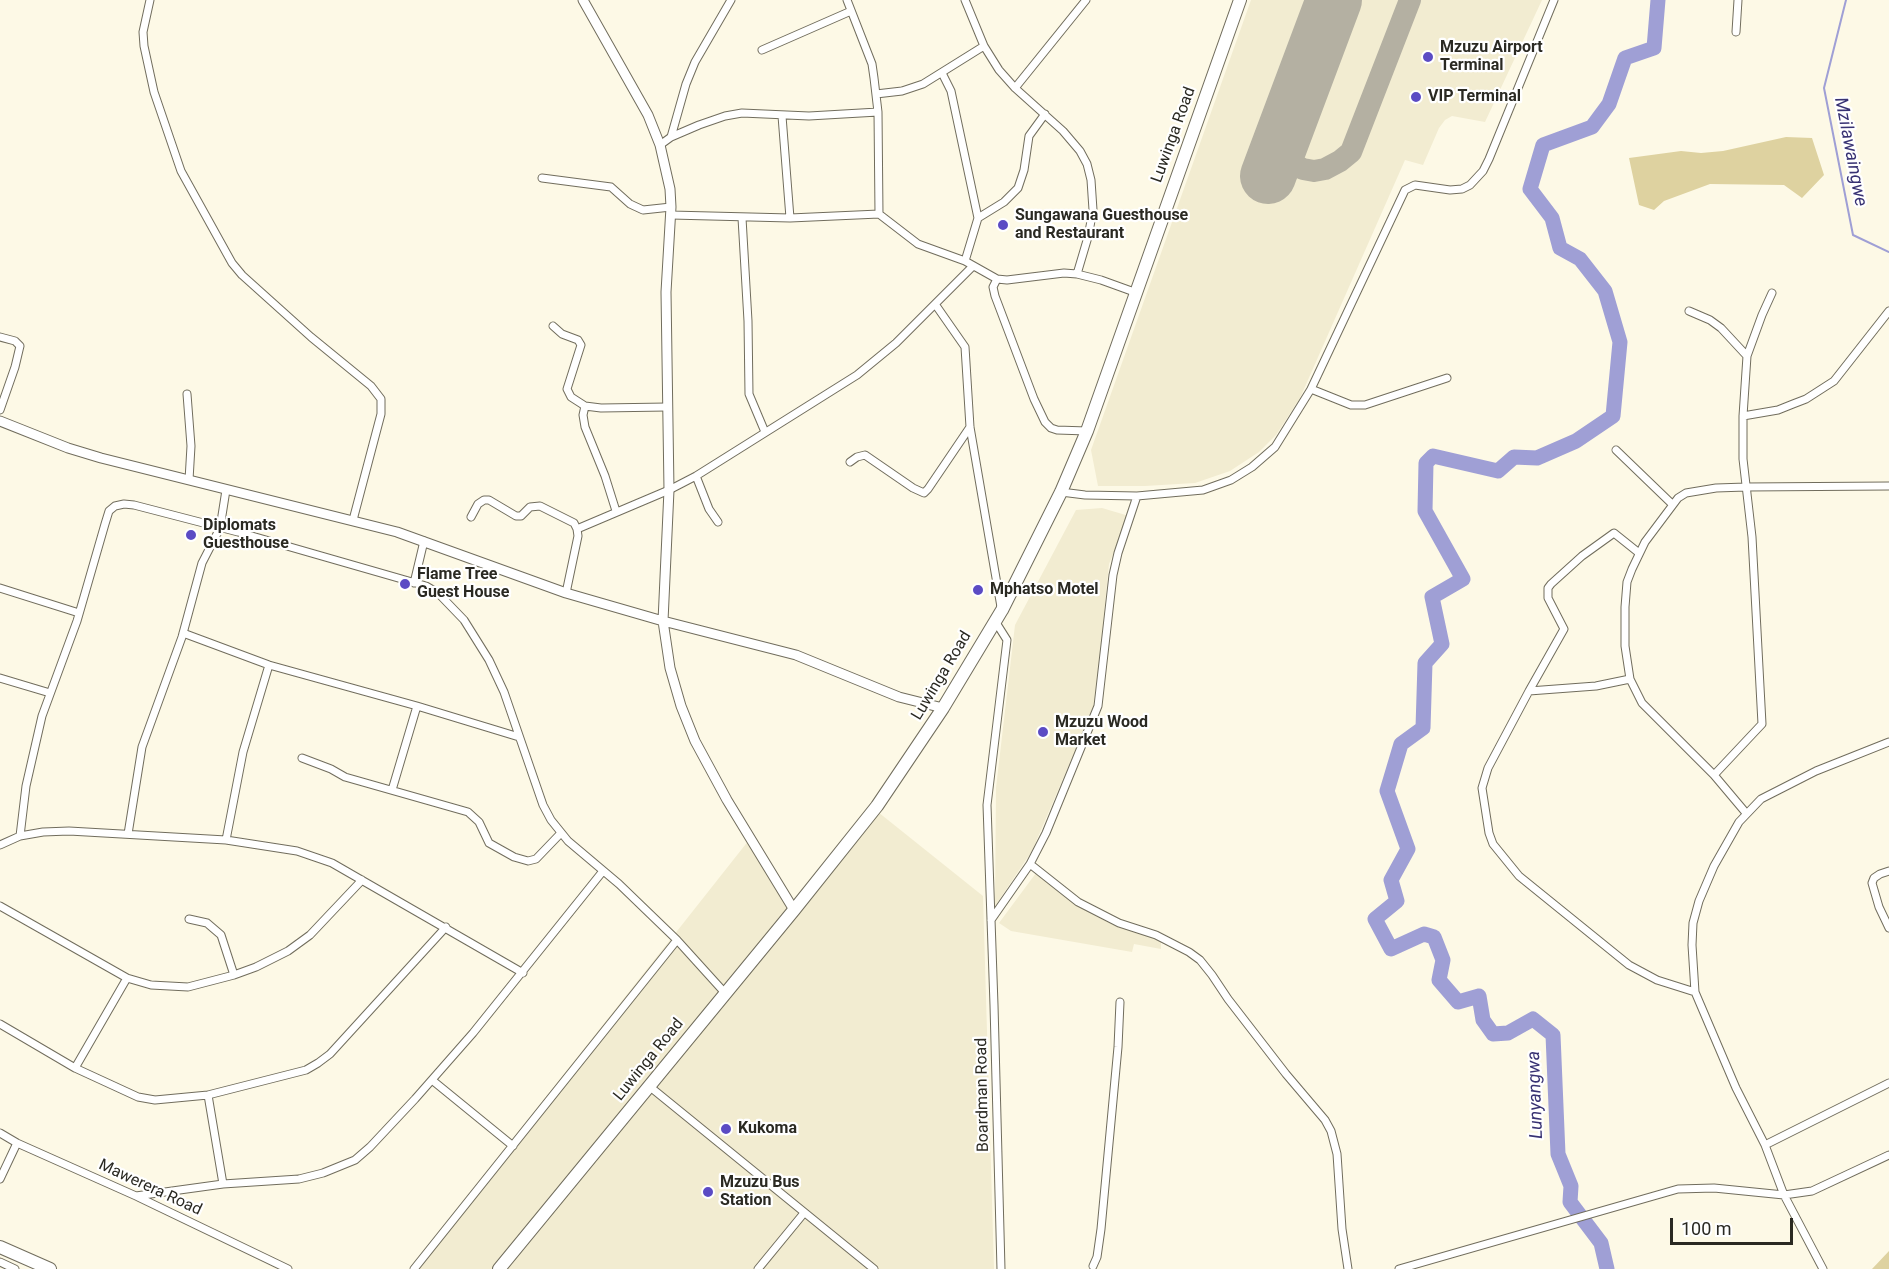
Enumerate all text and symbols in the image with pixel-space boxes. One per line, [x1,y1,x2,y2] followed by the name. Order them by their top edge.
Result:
[1440,38,1543,76] place label: Mzuzu Airport Terminal
[1421,50,1435,64] marker: Mzuzu Airport Terminal
[1148,85,1200,185] street label: Luwinga Road
[1428,87,1521,107] place label: VIP Terminal
[1409,90,1423,104] marker: VIP Terminal
[1829,96,1871,208] water label: Mzilawaingwe
[1015,206,1188,244] place label: Sungawana Guesthouse and Restaurant
[996,218,1010,232] marker: Sungawana Guesthouse and Restaurant
[203,516,289,554] place label: Diplomats Guesthouse
[184,528,198,542] marker: Diplomats Guesthouse
[417,565,509,603] place label: Flame Tree Guest House
[398,577,412,591] marker: Flame Tree Guest House
[990,580,1098,600] place label: Mphatso Motel
[971,583,985,597] marker: Mphatso Motel
[908,628,976,724] street label: Luwinga Road
[1055,713,1148,751] place label: Mzuzu Wood Market
[1036,725,1050,739] marker: Mzuzu Wood Market
[610,1015,688,1105] street label: Luwinga Road
[972,1038,994,1152] street label: Boardman Road
[1524,1051,1548,1139] water label: Lunyangwa
[738,1119,797,1139] place label: Kukoma
[719,1122,733,1136] marker: Kukoma
[95,1156,205,1220] street label: Mawerera Road
[720,1173,800,1211] place label: Mzuzu Bus Station
[701,1185,715,1199] marker: Mzuzu Bus Station
[1673,1206,1796,1244] scale bar
[1681,1218,1732,1239] text: 100 m

